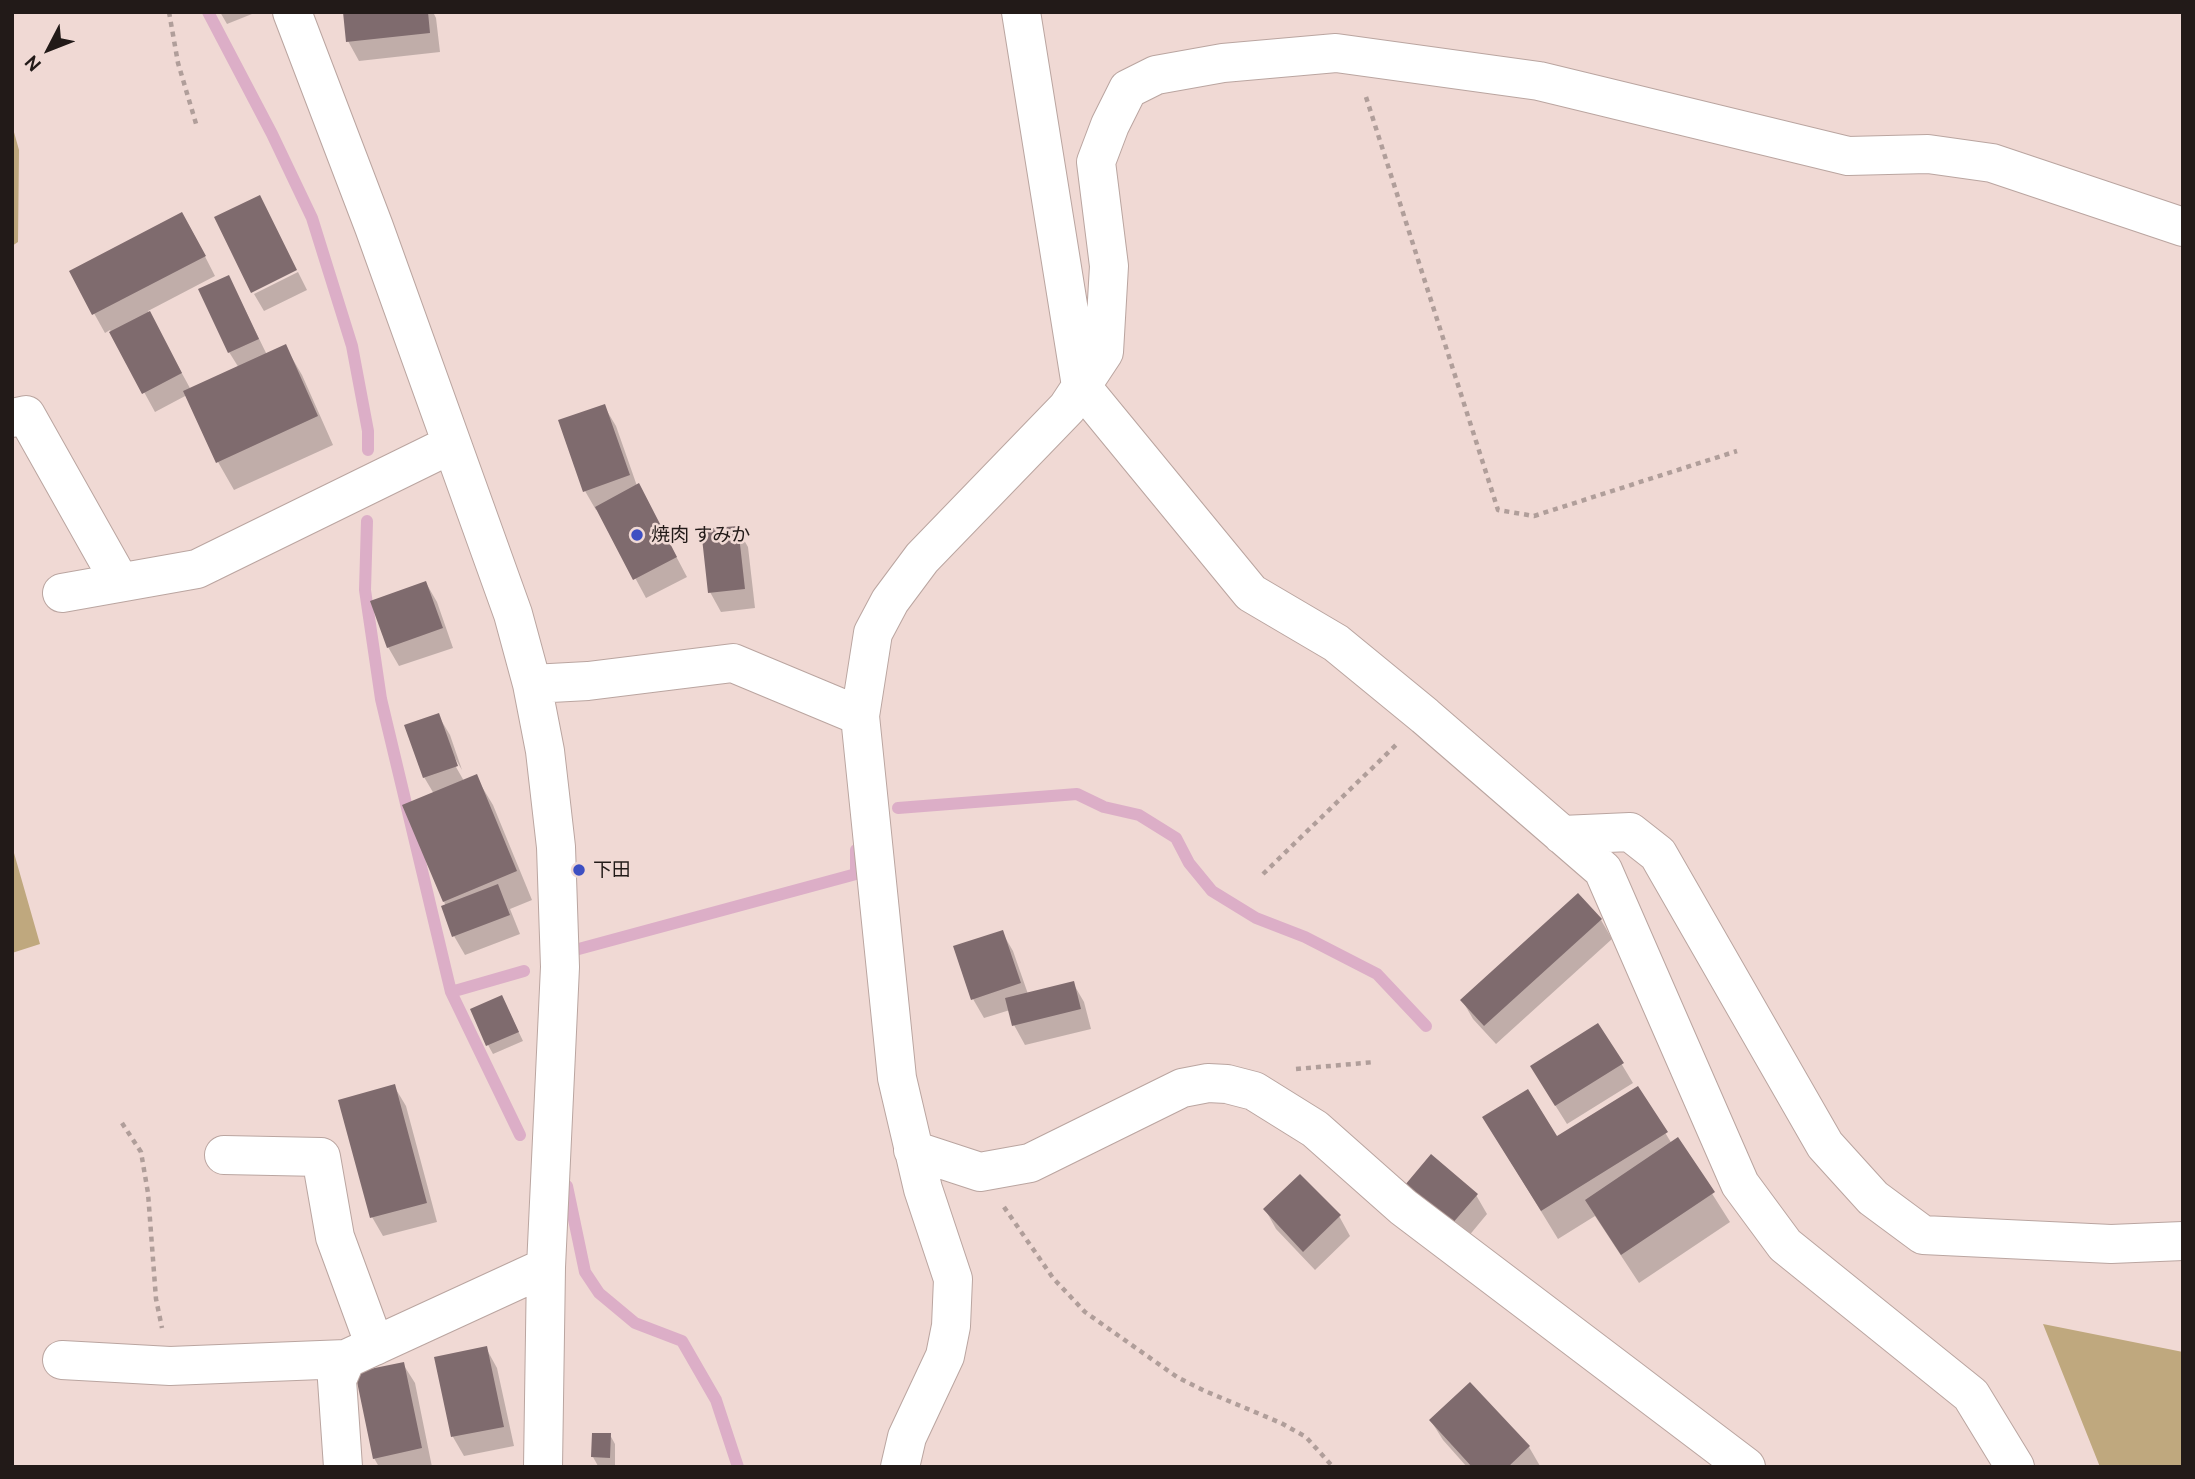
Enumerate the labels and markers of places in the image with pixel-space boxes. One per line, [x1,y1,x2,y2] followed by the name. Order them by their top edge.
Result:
[651,524,750,546] place label: 焼肉 すみか
[629,527,645,543] marker: 焼肉 すみか
[593,859,631,881] place label: 下田
[571,862,587,878] marker: 下田

